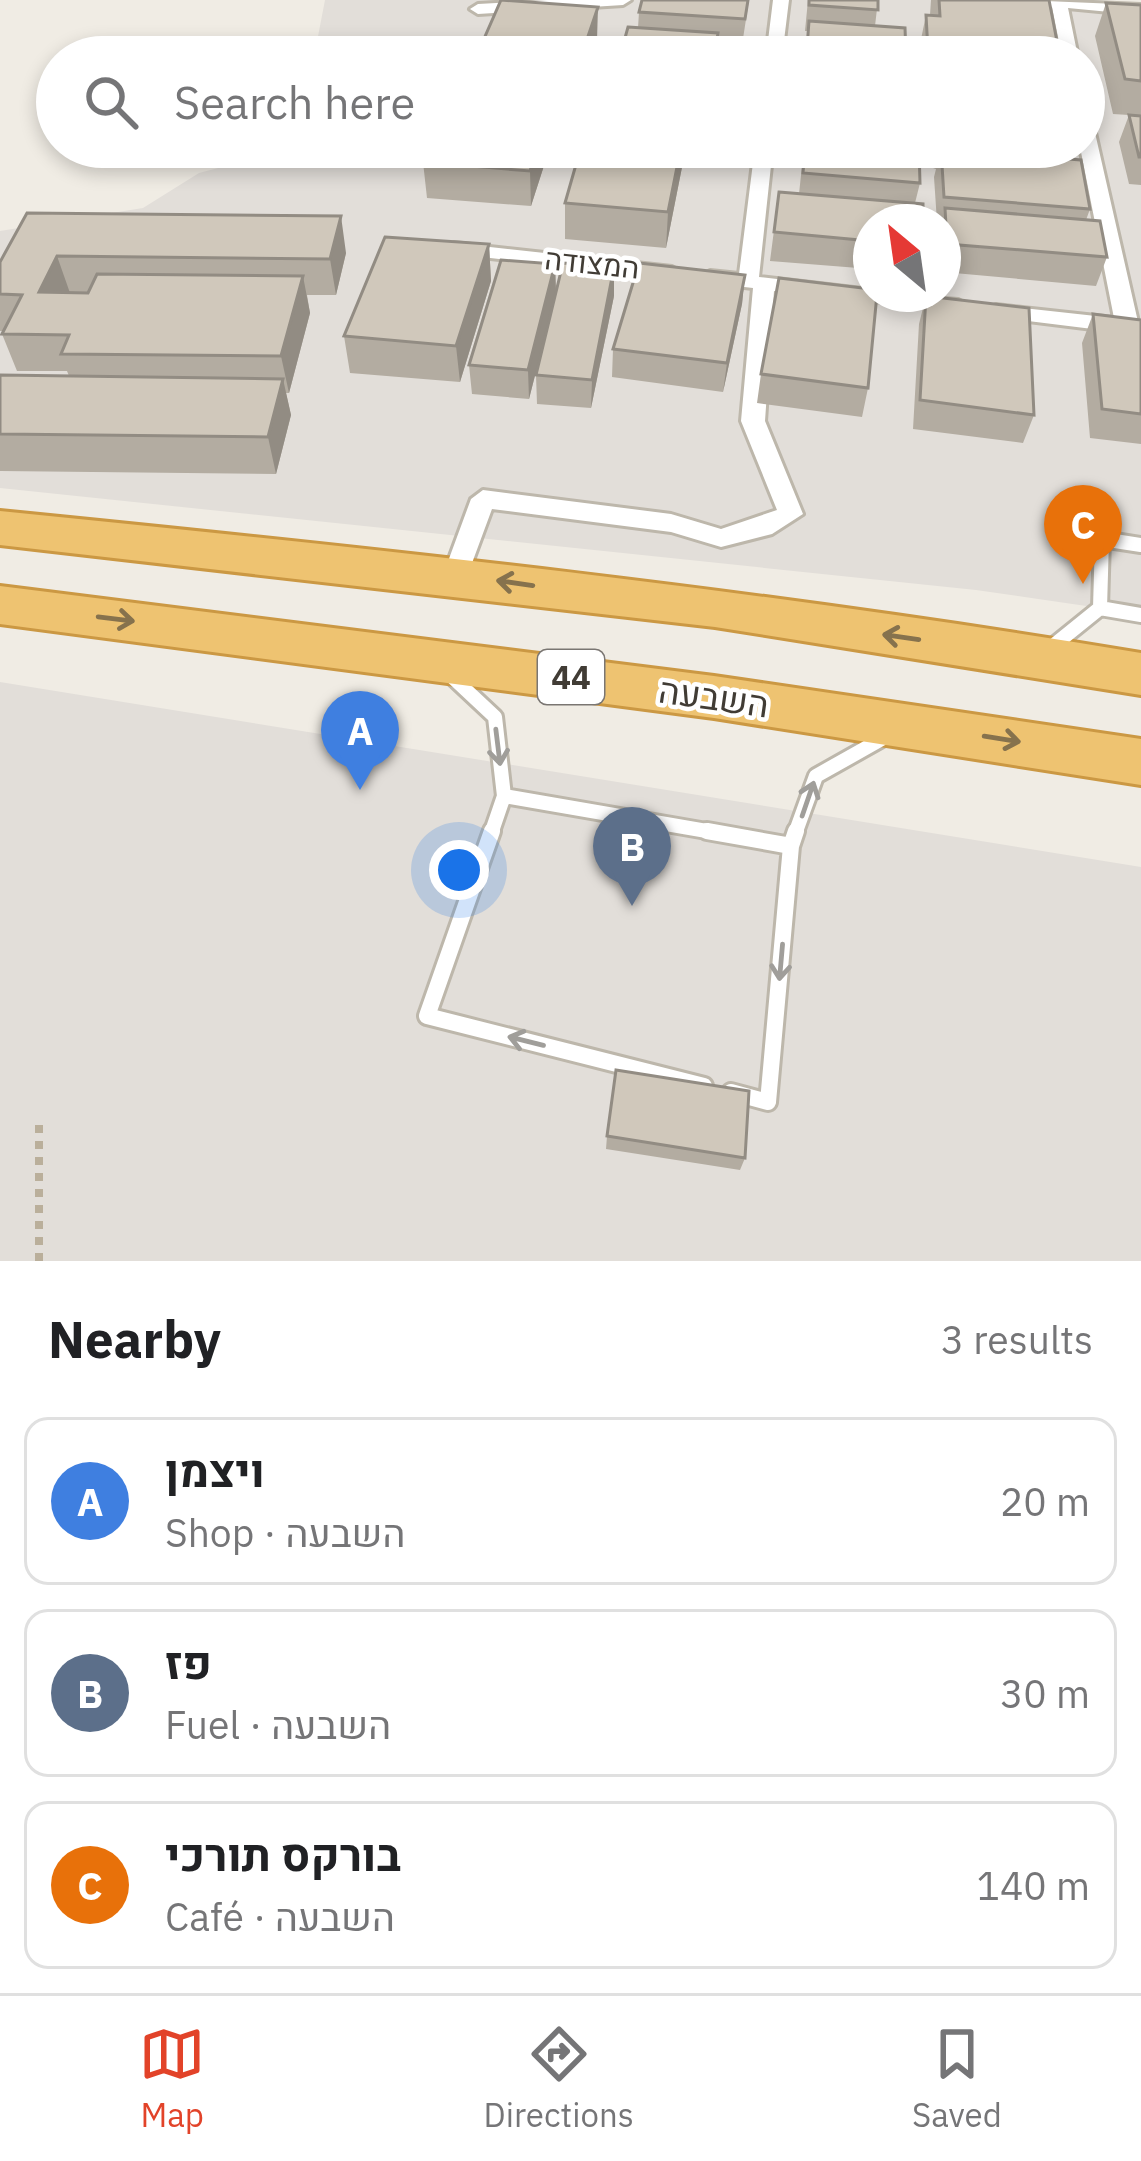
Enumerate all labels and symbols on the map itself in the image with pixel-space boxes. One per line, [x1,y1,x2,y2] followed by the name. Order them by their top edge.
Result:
[853,204,961,312] north arrow
[543,238,642,287] street label: המצודה
[1044,485,1122,584] pin: C
[496,571,535,594] one-way arrow
[96,609,135,631] one-way arrow
[882,625,921,648] one-way arrow
[538,650,604,704] road number: 44
[656,666,772,727] street label: השבעה
[321,691,399,790] pin: A
[488,727,510,766] one-way arrow
[982,729,1021,752] one-way arrow
[799,781,820,818] one-way arrow
[593,807,671,906] pin: B
[429,840,489,900] your location
[769,942,792,981] one-way arrow
[507,1029,545,1051] one-way arrow

